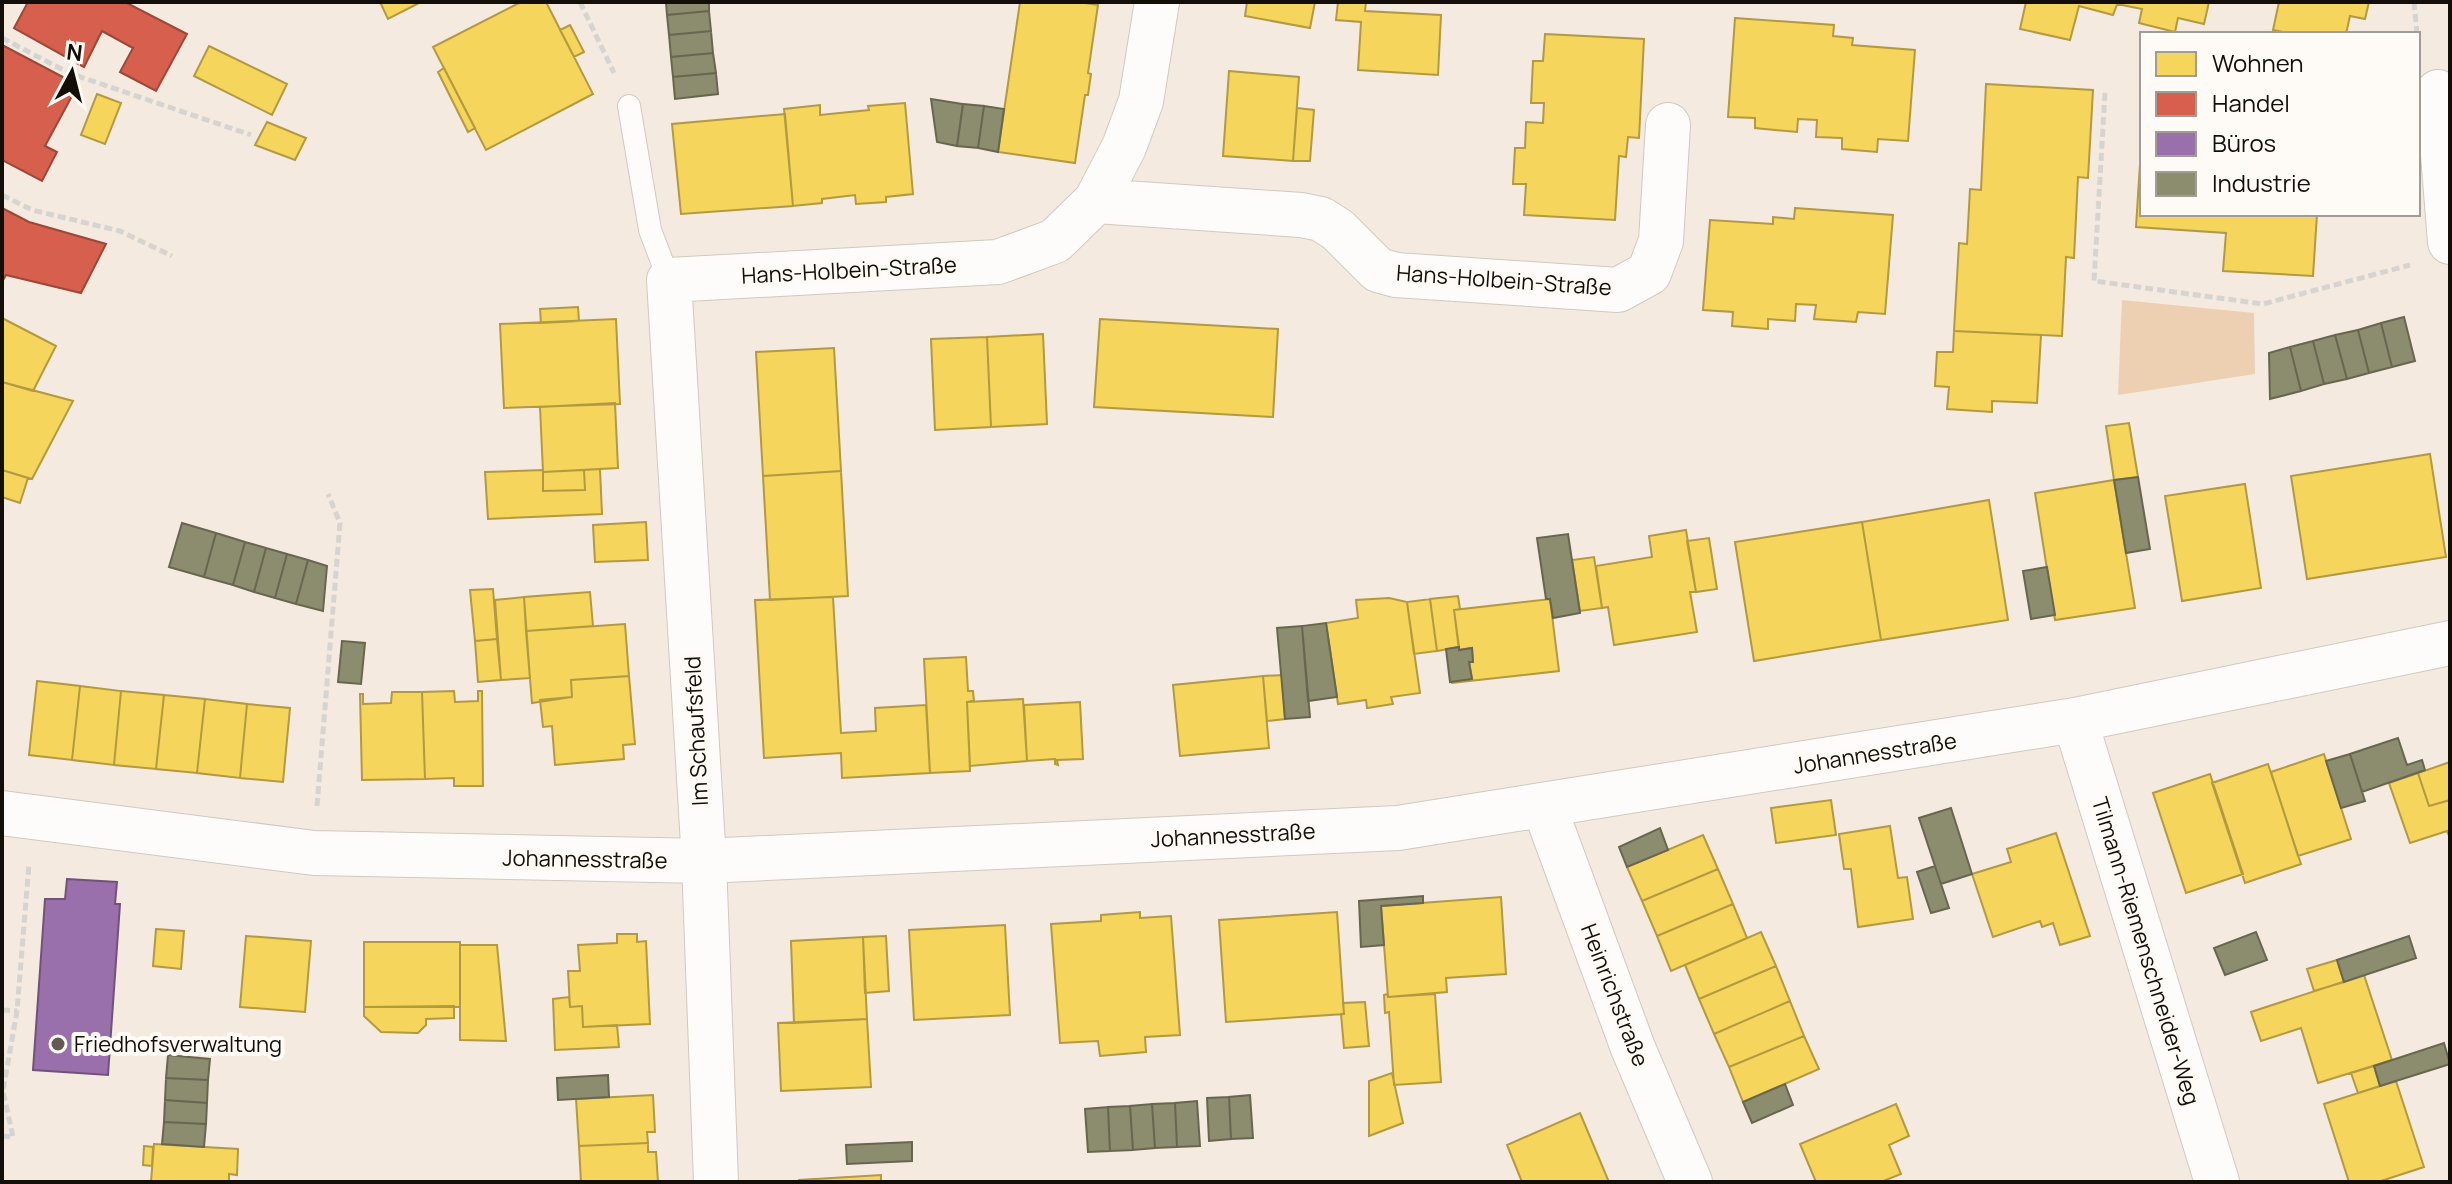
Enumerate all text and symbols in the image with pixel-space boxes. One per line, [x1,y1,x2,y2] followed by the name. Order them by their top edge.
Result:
[32,32,112,112] north arrow
[2140,32,2420,216] legend
[65,36,84,68] text: N
[2212,46,2304,79] text: Wohnen
[2212,86,2290,119] text: Handel
[2212,126,2276,159] text: Büros
[2212,166,2311,199] text: Industrie
[740,249,958,291] street label: Hans-Holbein-Straße
[1395,258,1613,302] street label: Hans-Holbein-Straße
[677,655,715,807] street label: Im Schaufsfeld
[1791,725,1959,781] street label: Johannesstraße
[2085,793,2207,1109] street label: Tilmann-Riemenschneider-Weg
[1150,816,1316,854] street label: Johannesstraße
[502,843,668,875] street label: Johannesstraße
[1574,919,1656,1071] street label: Heinrichstraße
[74,1029,282,1059] place label: Friedhofsverwaltung
[49,1035,67,1053] marker: Friedhofsverwaltung

